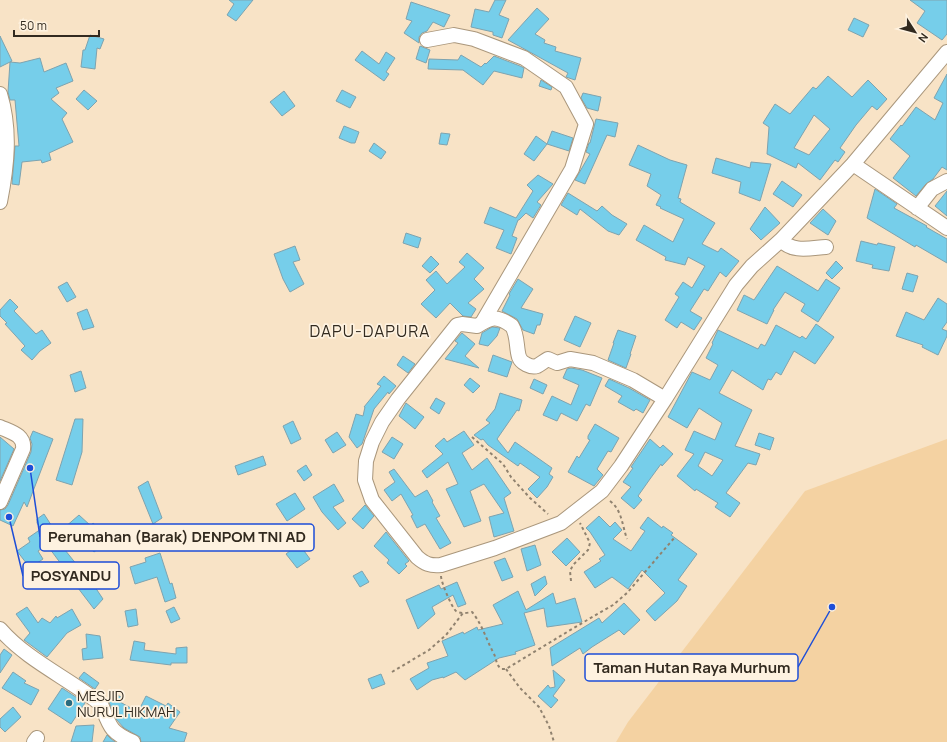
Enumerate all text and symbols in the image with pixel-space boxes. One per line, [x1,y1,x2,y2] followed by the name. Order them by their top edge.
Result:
[14,12,99,38] scale bar
[895,12,935,52] north arrow
[20,17,47,34] text: 50 m
[915,31,932,46] text: N
[310,320,430,342] district label: DAPU-DAPURA
[40,524,314,551] callout: Perumahan (Barak) DENPOM TNI AD
[48,526,306,547] text: Perumahan (Barak) DENPOM TNI AD
[23,562,119,589] callout: POSYANDU
[31,565,111,586] text: POSYANDU
[585,654,798,681] callout: Taman Hutan Raya Murhum
[593,657,791,678] text: Taman Hutan Raya Murhum
[77,686,176,721] place label: MESJID NURUL HIKMAH
[64,698,74,708] marker: MESJID NURUL HIKMAH

